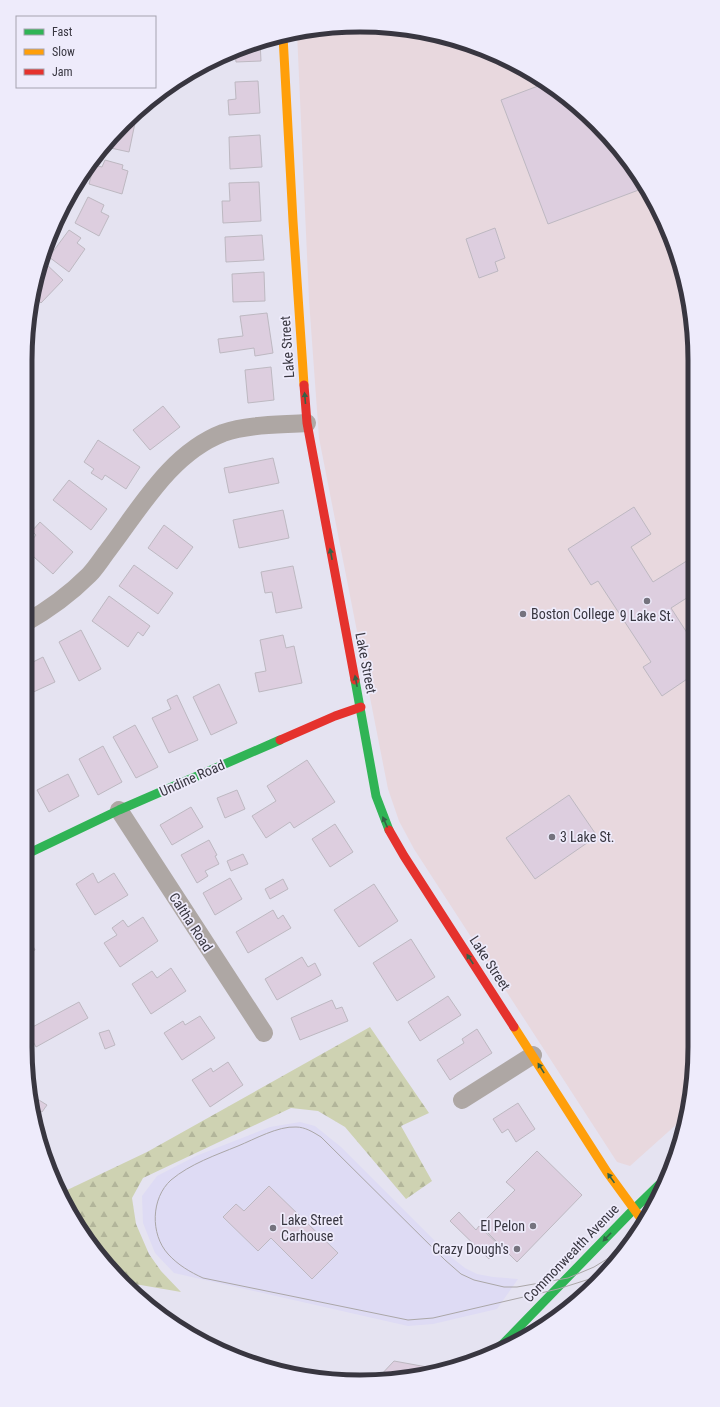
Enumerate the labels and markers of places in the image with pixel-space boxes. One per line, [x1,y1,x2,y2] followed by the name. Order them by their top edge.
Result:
[642,596,652,606] marker: 9 Lake St.
[531,606,615,622] place label: Boston College
[620,608,674,624] place label: 9 Lake St.
[518,609,528,619] marker: Boston College
[560,829,615,845] place label: 3 Lake St.
[547,832,557,842] marker: 3 Lake St.
[281,1212,343,1244] place label: Lake Street Carhouse
[480,1218,525,1234] place label: El Pelon
[528,1221,538,1231] marker: El Pelon
[268,1223,278,1233] marker: Lake Street Carhouse
[432,1241,509,1257] place label: Crazy Dough's
[512,1244,522,1254] marker: Crazy Dough's

